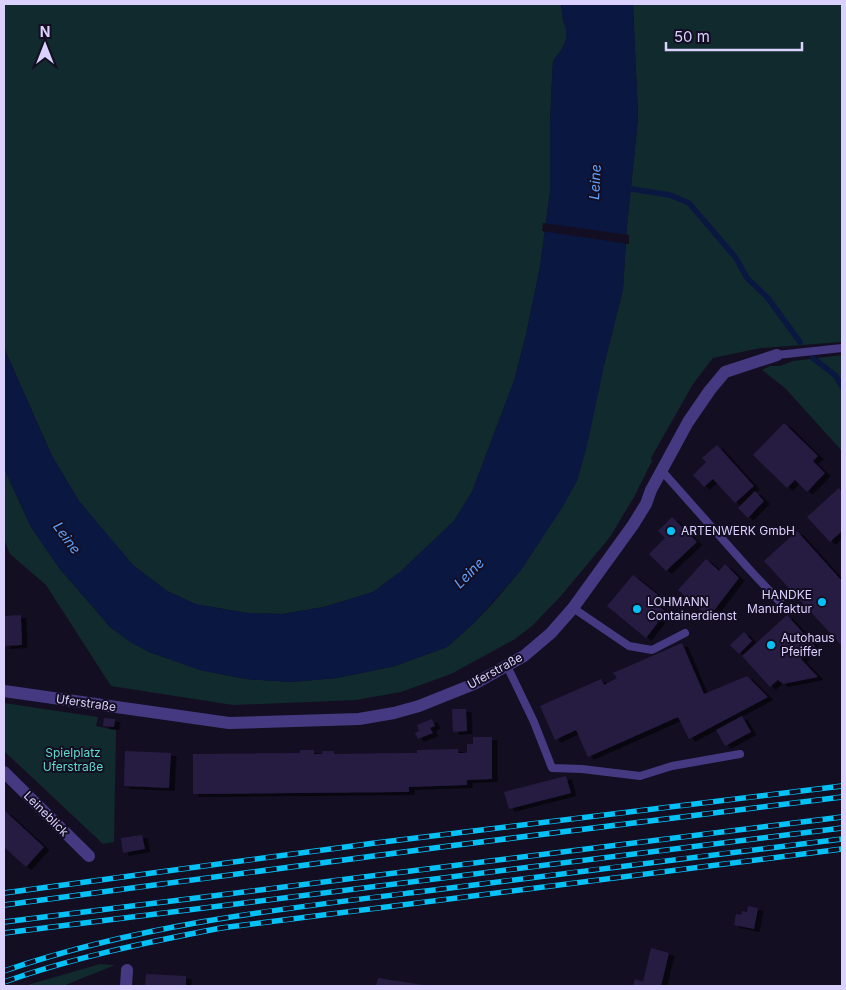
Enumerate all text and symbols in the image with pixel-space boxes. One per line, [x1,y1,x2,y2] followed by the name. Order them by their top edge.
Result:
[20,20,70,70] north arrow
[666,20,802,52] scale bar
[40,23,50,40] text: N
[674,27,710,46] text: 50 m
[585,164,604,200] water label: Leine
[50,518,85,557] water label: Leine
[681,523,795,538] place label: ARTENWERK GmbH
[665,525,677,537] marker: ARTENWERK GmbH
[450,554,487,591] water label: Leine
[747,587,812,616] place label: HANDKE Manufaktur
[647,594,737,623] place label: LOHMANN Containerdienst
[816,596,828,608] marker: HANDKE Manufaktur
[631,603,643,615] marker: LOHMANN Containerdienst
[781,630,835,659] place label: Autohaus Pfeiffer
[765,639,777,651] marker: Autohaus Pfeiffer
[465,649,525,692] street label: Uferstraße
[55,691,117,714] street label: Uferstraße
[43,745,103,774] park label: Spielplatz Uferstraße
[21,788,72,840] street label: Leineblick

